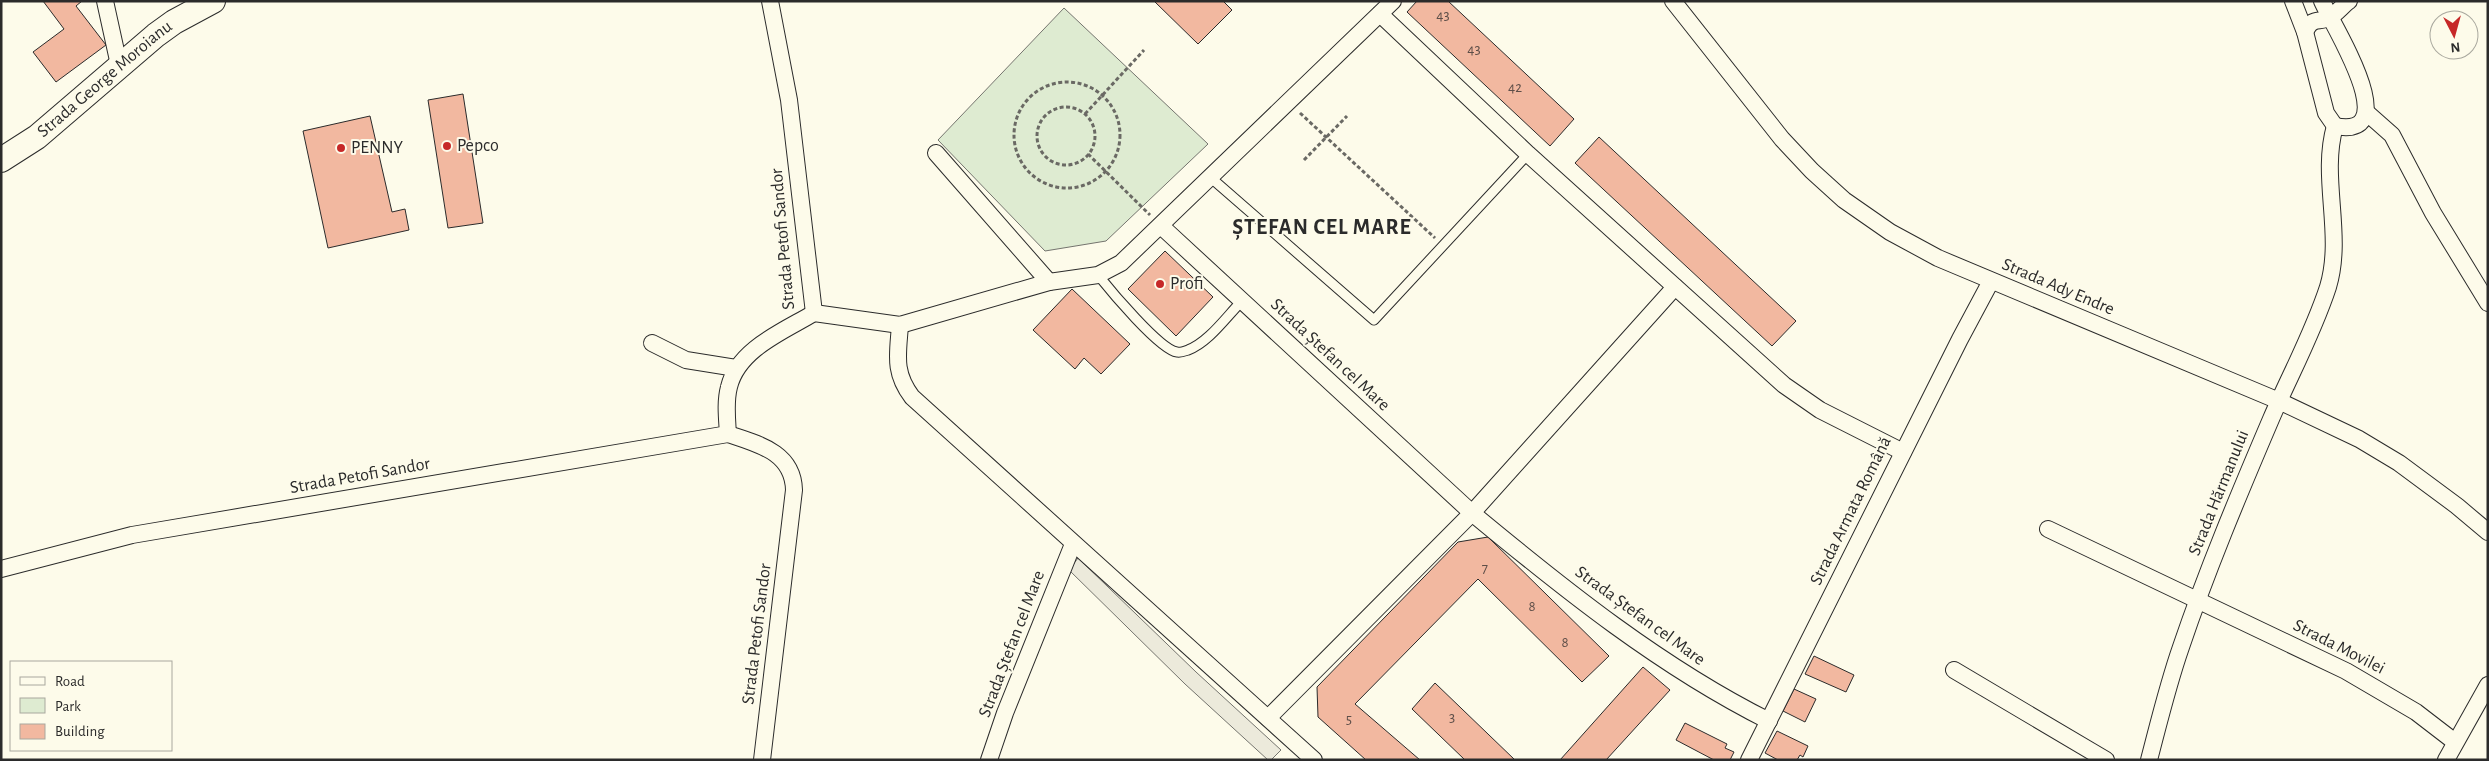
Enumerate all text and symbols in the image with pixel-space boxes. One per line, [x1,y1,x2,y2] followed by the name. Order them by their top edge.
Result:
[1436,8,1450,23] house number: 43
[2429,10,2479,60] north arrow
[34,17,176,141] street label: Strada George Moroianu
[2450,39,2461,54] text: N
[1467,42,1481,57] house number: 43
[1508,80,1522,95] house number: 42
[457,137,499,155] place label: Pepco
[351,139,404,157] place label: PENNY
[441,140,453,152] marker: Pepco
[335,142,347,154] marker: PENNY
[768,167,798,310] street label: Strada Petofi Sandor
[1232,216,1412,241] district label: ȘTEFAN CEL MARE
[1999,255,2117,319] street label: Strada Ady Endre
[1170,275,1203,293] place label: Profi
[1154,278,1166,290] marker: Profi
[1266,295,1393,415] street label: Strada Ștefan cel Mare
[2186,428,2252,558] street label: Strada Hărmanului
[1807,434,1895,588] street label: Strada Armata Română
[289,455,432,497] street label: Strada Petofi Sandor
[1482,561,1488,576] house number: 7
[739,562,775,706] street label: Strada Petofi Sandor
[1571,563,1708,670] street label: Strada Ștefan cel Mare
[976,568,1049,720] street label: Strada Ștefan cel Mare
[1528,599,1536,614] house number: 8
[2290,616,2388,678] street label: Strada Movilei
[1561,635,1569,650] house number: 8
[10,661,172,751] legend
[55,674,85,689] text: Road
[55,699,81,714] text: Park
[1449,710,1455,725] house number: 3
[1346,712,1352,727] house number: 5
[55,724,105,739] text: Building

